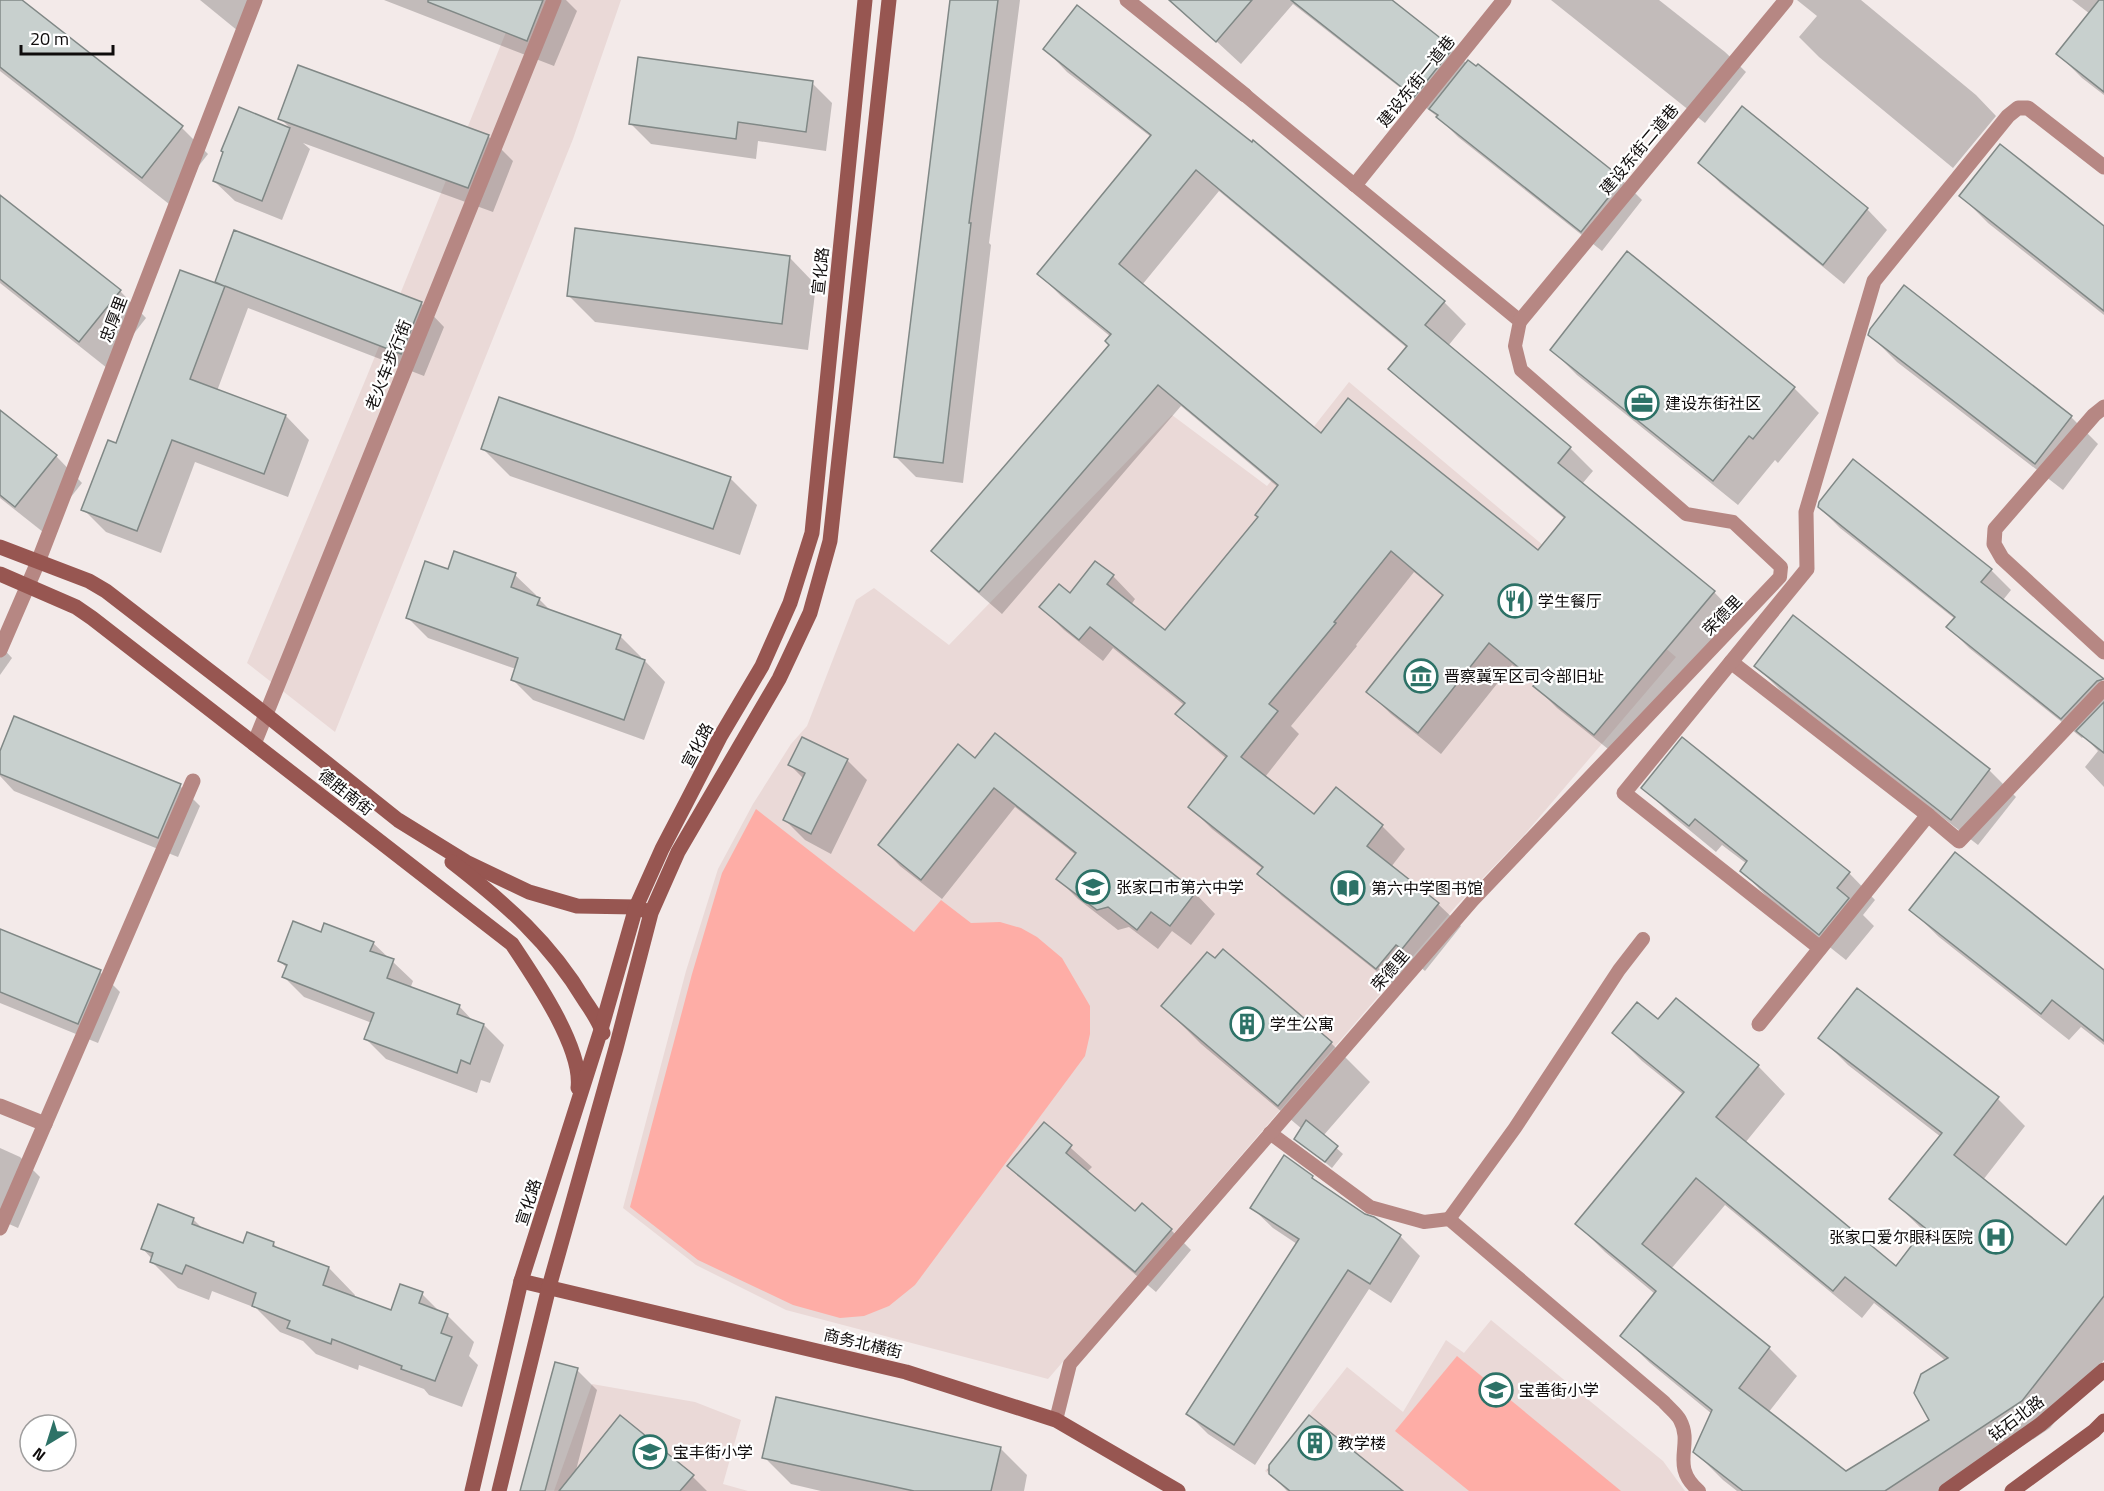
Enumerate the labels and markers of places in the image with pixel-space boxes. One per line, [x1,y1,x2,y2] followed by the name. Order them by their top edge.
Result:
[1624,385,1660,421] office icon: 建设东街社区
[1665,391,1761,415] place label: 建设东街社区
[1497,583,1533,619] restaurant icon: 学生餐厅
[1538,589,1602,613] place label: 学生餐厅
[1403,658,1439,694] museum icon: 晋察冀军区司令部旧址
[1444,664,1604,688] place label: 晋察冀军区司令部旧址
[1075,869,1111,905] school or university icon: 张家口市第六中学
[1330,870,1366,906] library icon: 第六中学图书馆
[1116,875,1244,899] place label: 张家口市第六中学
[1371,876,1483,900] place label: 第六中学图书馆
[1229,1006,1265,1042] building icon: 学生公寓
[1270,1012,1334,1036] place label: 学生公寓
[1978,1219,2014,1255] hospital icon: 张家口爱尔眼科医院
[1829,1225,1973,1249] place label: 张家口爱尔眼科医院
[1478,1372,1514,1408] school or university icon: 宝善街小学
[1519,1378,1599,1402] place label: 宝善街小学
[1297,1425,1333,1461] building icon: 教学楼
[1338,1431,1386,1455] place label: 教学楼
[632,1434,668,1470] school or university icon: 宝丰街小学
[673,1440,753,1464] place label: 宝丰街小学

